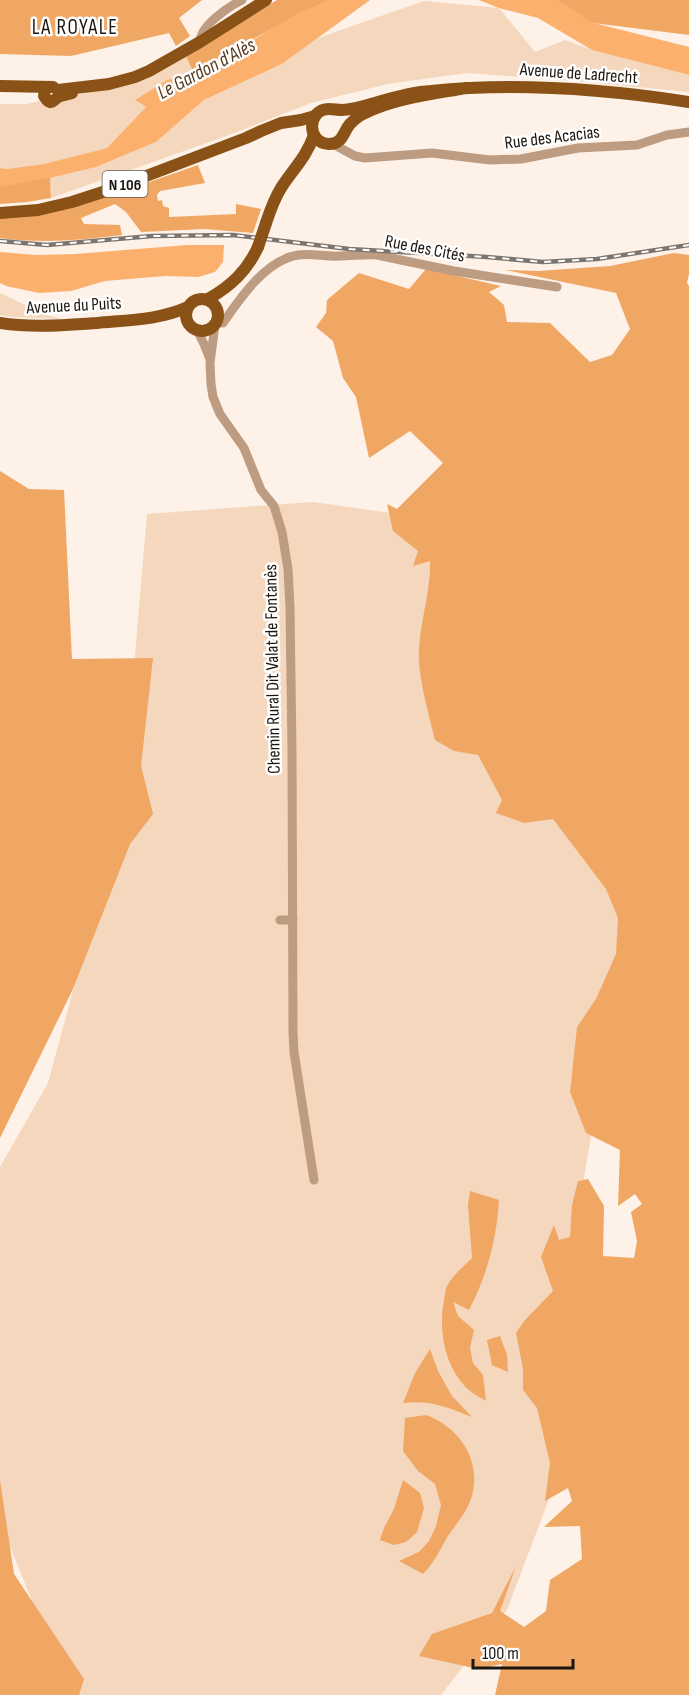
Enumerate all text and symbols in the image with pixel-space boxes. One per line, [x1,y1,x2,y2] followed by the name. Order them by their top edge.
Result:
[32,15,118,40] district label: LA ROYALE
[153,33,260,105] water label: Le Gardon d'Alès
[518,59,639,88] street label: Avenue de Ladrecht
[503,121,601,154] street label: Rue des Acacias
[102,171,148,197] road number: N 106
[383,230,467,267] street label: Rue des Cités
[25,293,122,319] street label: Avenue du Puits
[260,564,285,774] street label: Chemin Rural Dit Valat de Fontanès
[473,1632,574,1670] scale bar
[482,1643,519,1664] text: 100 m

